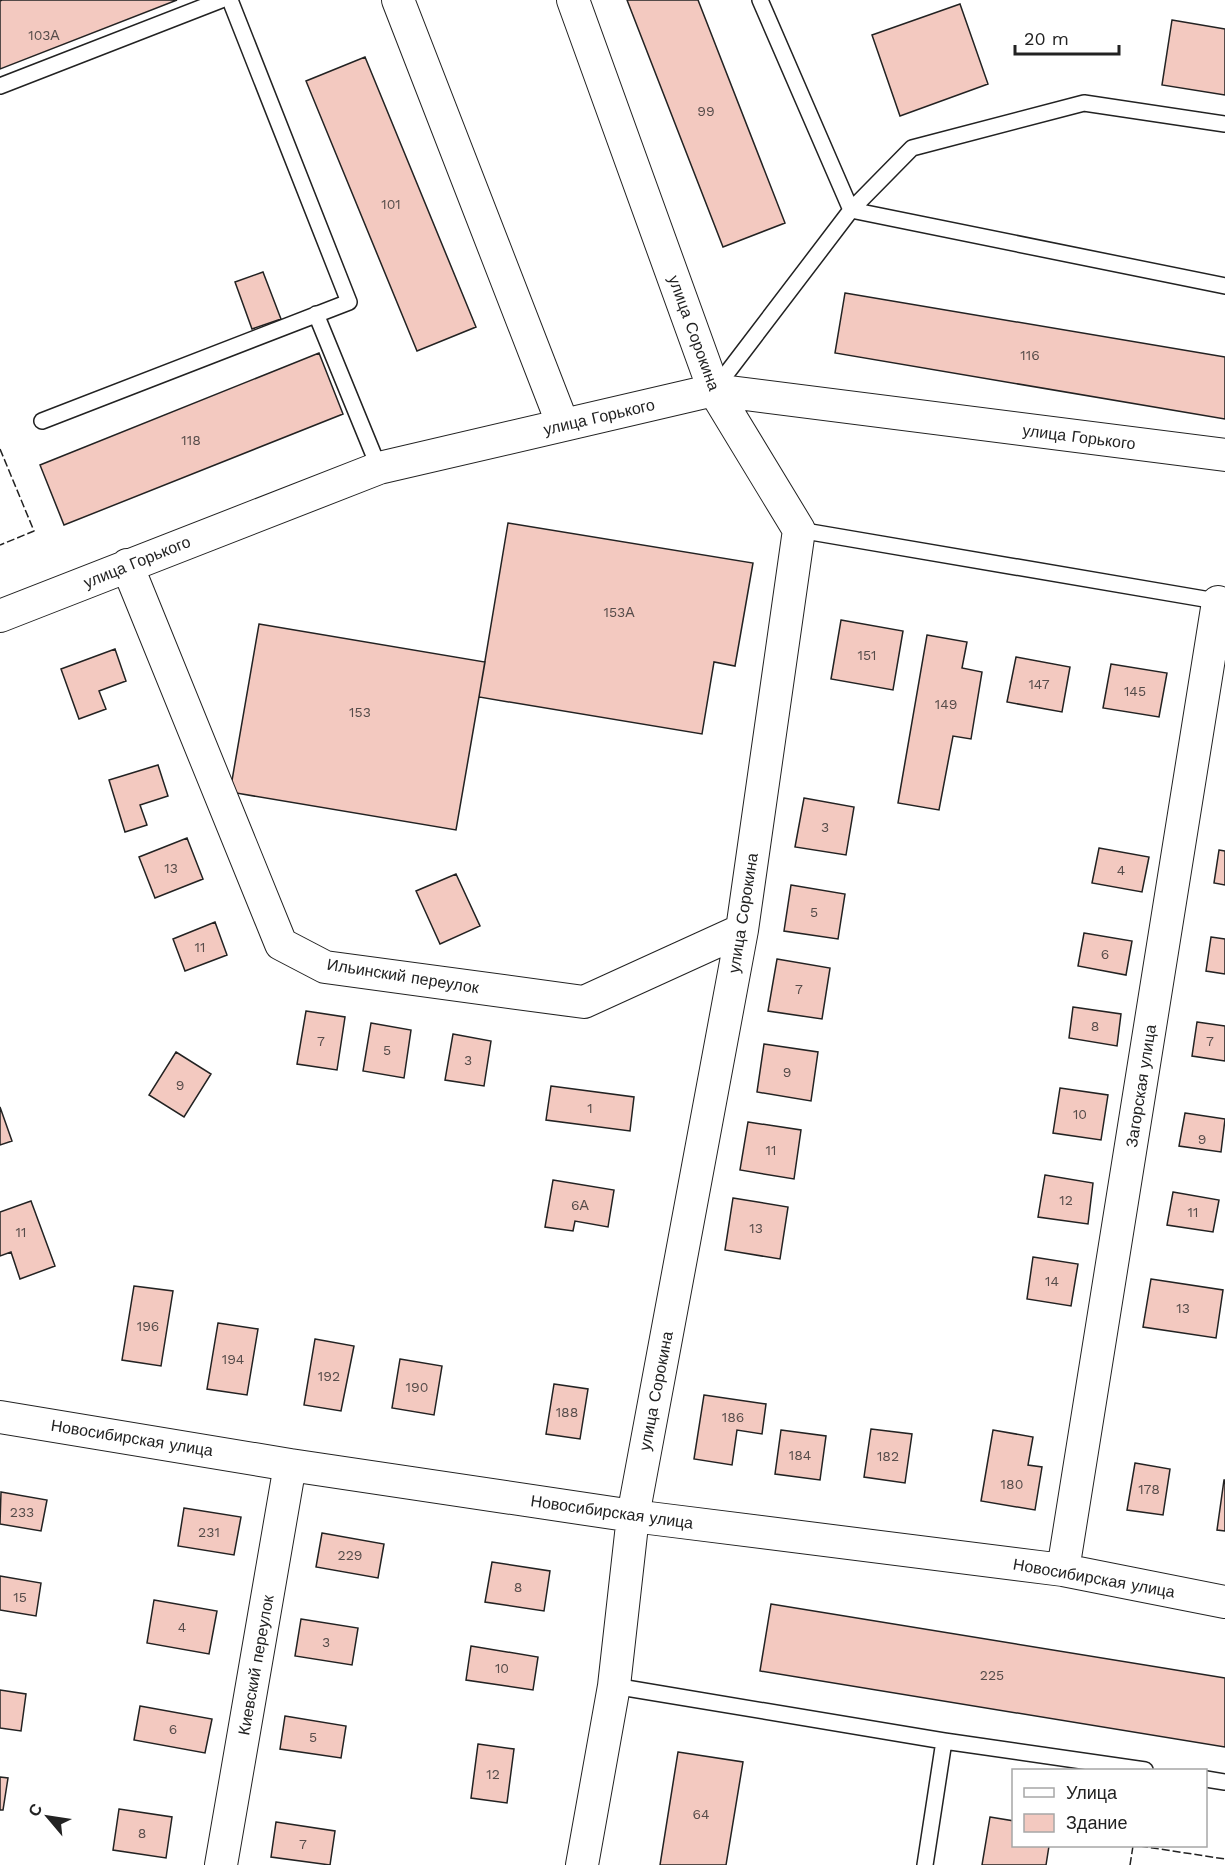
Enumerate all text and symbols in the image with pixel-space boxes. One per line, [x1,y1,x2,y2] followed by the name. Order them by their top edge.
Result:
[1015,18,1118,56] scale bar
[28,27,60,43] house number: 103А
[1024,28,1069,49] text: 20 m
[697,103,715,119] house number: 99
[381,196,401,212] house number: 101
[664,273,724,393] street label: улица Сорокина
[1020,347,1040,363] house number: 116
[541,395,657,439] street label: улица Горького
[1021,421,1137,453] street label: улица Горького
[181,432,201,448] house number: 118
[81,532,193,592] street label: улица Горького
[603,604,635,620] house number: 153А
[857,647,877,663] house number: 151
[1028,676,1050,692] house number: 147
[1124,683,1146,699] house number: 145
[935,696,957,712] house number: 149
[349,704,371,720] house number: 153
[821,819,829,835] house number: 3
[724,851,762,974] street label: улица Сорокина
[164,860,178,876] house number: 13
[1117,862,1125,878] house number: 4
[810,904,818,920] house number: 5
[195,939,205,955] house number: 11
[1101,946,1109,962] house number: 6
[326,955,481,998] street label: Ильинский переулок
[795,981,803,997] house number: 7
[1091,1018,1099,1034] house number: 8
[1122,1023,1160,1149] street label: Загорская улица
[317,1033,325,1049] house number: 7
[1206,1033,1214,1049] house number: 7
[383,1042,391,1058] house number: 5
[464,1052,472,1068] house number: 3
[783,1064,791,1080] house number: 9
[176,1077,184,1093] house number: 9
[587,1100,593,1116] house number: 1
[1073,1106,1087,1122] house number: 10
[1198,1131,1206,1147] house number: 9
[766,1142,776,1158] house number: 11
[1059,1192,1073,1208] house number: 12
[571,1197,590,1213] house number: 6А
[1188,1204,1198,1220] house number: 11
[749,1220,763,1236] house number: 13
[16,1224,26,1240] house number: 11
[1045,1273,1059,1289] house number: 14
[1176,1300,1190,1316] house number: 13
[137,1318,159,1334] house number: 196
[635,1330,677,1452] street label: улица Сорокина
[222,1351,244,1367] house number: 194
[318,1368,340,1384] house number: 192
[406,1379,428,1395] house number: 190
[556,1404,578,1420] house number: 188
[722,1409,744,1425] house number: 186
[50,1416,215,1460] street label: Новосибирская улица
[789,1447,811,1463] house number: 184
[877,1448,899,1464] house number: 182
[1001,1476,1023,1492] house number: 180
[1138,1481,1160,1497] house number: 178
[529,1491,695,1533] street label: Новосибирская улица
[10,1504,34,1520] house number: 233
[198,1524,220,1540] house number: 231
[338,1547,362,1563] house number: 229
[1012,1554,1176,1602] street label: Новосибирская улица
[514,1579,522,1595] house number: 8
[13,1589,27,1605] house number: 15
[234,1592,278,1737] street label: Киевский переулок
[178,1619,186,1635] house number: 4
[322,1634,330,1650] house number: 3
[495,1660,509,1676] house number: 10
[980,1667,1004,1683] house number: 225
[169,1721,177,1737] house number: 6
[309,1729,317,1745] house number: 5
[486,1766,500,1782] house number: 12
[1012,1769,1207,1847] legend
[1066,1782,1118,1803] text: Улица
[18,1787,78,1847] north arrow
[24,1800,47,1820] text: С
[692,1806,710,1822] house number: 64
[1066,1812,1127,1833] text: Здание
[138,1825,146,1841] house number: 8
[299,1836,307,1852] house number: 7

